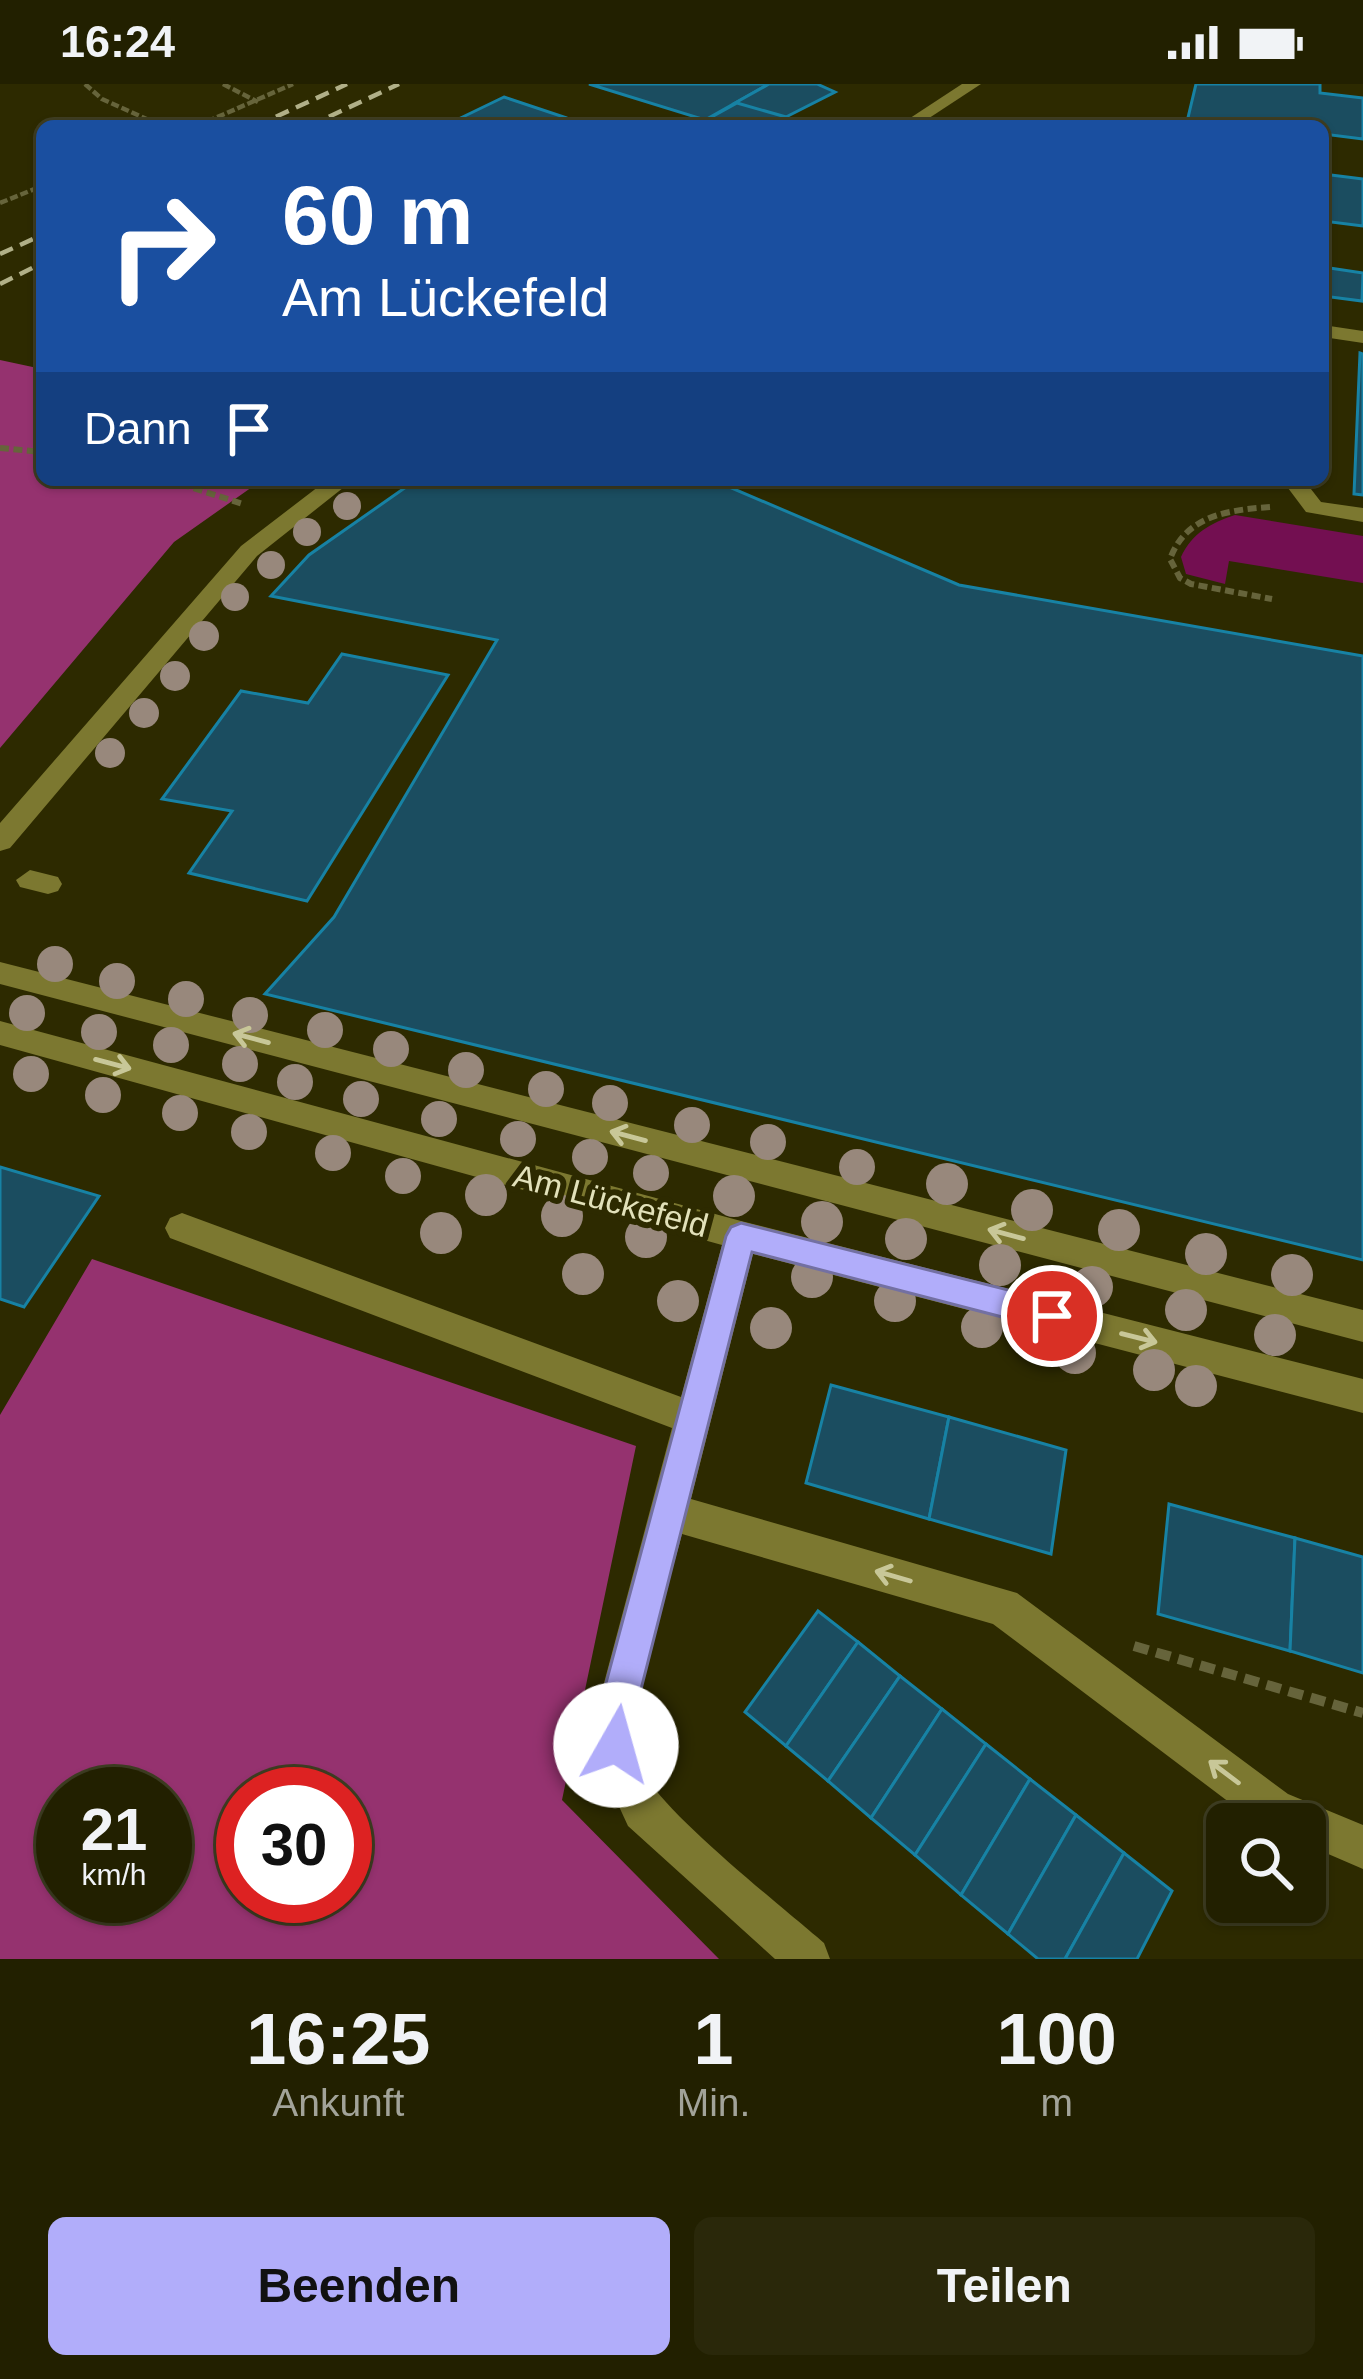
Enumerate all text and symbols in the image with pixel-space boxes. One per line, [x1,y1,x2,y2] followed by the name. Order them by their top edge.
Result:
[60,16,175,67] text: 16:24
[84,168,240,324] icon: right
[282,168,473,262] text: 60 m
[282,267,609,327] text: Am Lückefeld
[216,396,282,462] icon: arrive
[84,403,192,454] text: Dann
[232,1026,270,1048] one-way arrow
[93,1055,131,1077] one-way arrow
[610,1124,648,1146] one-way arrow
[510,1157,712,1244] street label: Am Lückefeld
[987,1221,1025,1243] one-way arrow
[1001,1265,1103,1367] pin
[1019,1283,1085,1349] icon: arrive
[1119,1328,1157,1350] one-way arrow
[875,1564,913,1586] one-way arrow
[553,1682,679,1808] position arrow
[1208,1760,1241,1785] one-way arrow
[216,1767,372,1923] speed limit sign: 30
[81,1796,147,1863] text: 21
[1206,1803,1326,1923] map controls
[1206,1803,1326,1923] button: search
[81,1858,147,1891] text: km/h
[246,1999,430,2079] text: 16:25
[693,1999,734,2079] text: 1
[997,1999,1117,2079] text: 100
[272,2081,404,2124] text: Ankunft
[677,2081,750,2124] text: Min.
[1040,2081,1073,2124] text: m
[48,2217,670,2355] button: Beenden
[694,2217,1315,2355] button: Teilen

